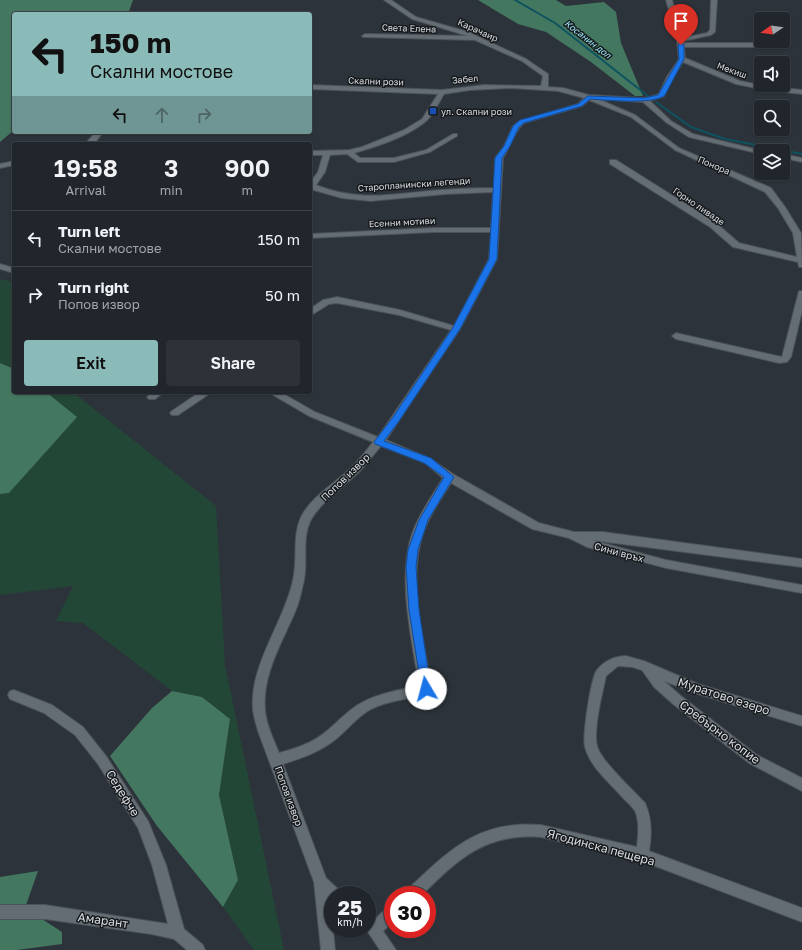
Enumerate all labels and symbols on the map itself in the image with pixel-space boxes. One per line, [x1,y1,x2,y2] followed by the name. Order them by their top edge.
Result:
[664,4,698,45] pin
[754,12,790,48] north arrow
[456,16,500,44] street label: Карачаир
[562,17,614,61] water label: Косанин дол
[382,22,436,34] street label: Света Елена
[716,60,748,80] street label: Мекиш
[451,72,479,86] street label: Забел
[348,75,404,87] street label: Скални рози
[428,106,438,116] marker: ул. Скални рози
[441,106,512,117] place label: ул. Скални рози
[696,153,732,177] street label: Понора
[357,175,471,193] street label: Старопланински легенди
[671,185,727,227] street label: Горно ливаде
[368,215,436,229] street label: Есенни мотиви
[318,451,372,503] street label: Попов извор
[593,540,646,564] street label: Сини връх
[405,668,447,710] position arrow
[676,674,772,718] street label: Муратово езеро
[677,697,763,767] street label: Сребърно копие
[273,764,305,828] street label: Попов извор
[103,767,143,819] street label: Седефче
[545,825,657,869] street label: Ягодинска пещера
[384,886,436,938] speed limit sign: 30
[77,909,129,931] street label: Амарант

